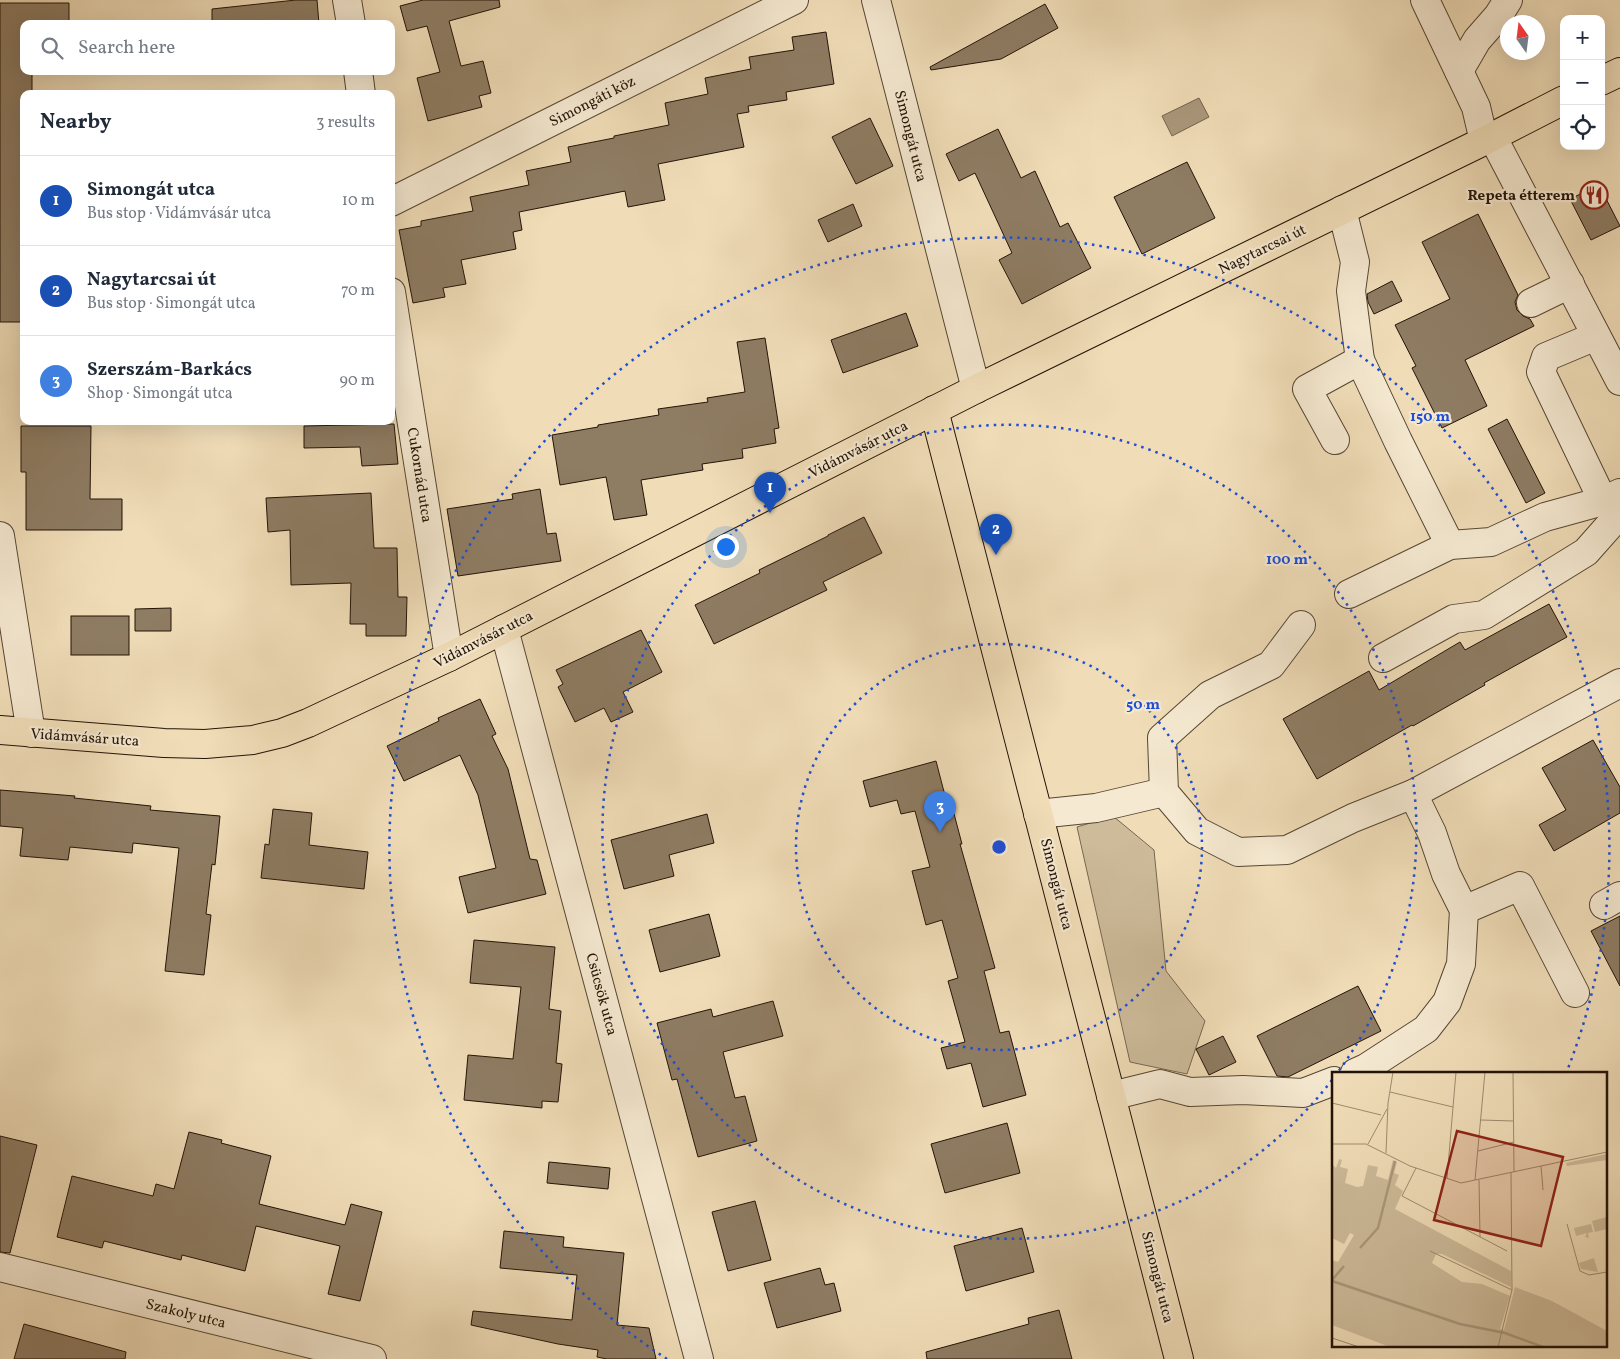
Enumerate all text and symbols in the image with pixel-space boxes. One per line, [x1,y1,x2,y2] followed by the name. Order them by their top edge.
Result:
[1500,15,1545,60] north arrow
[1560,15,1605,150] map controls
[1560,15,1605,60] button: +
[20,20,395,75] search box
[38,34,66,62] icon: search
[78,35,175,61] text: Search here
[1560,60,1605,105] button: −
[546,72,639,133] street label: Simongáti köz
[888,88,931,184] street label: Simongát utca
[1560,105,1605,150] button: locate
[40,108,111,137] text: Nearby
[316,112,375,134] text: 3 results
[87,177,215,203] text: Simongát utca
[1579,180,1609,210] restaurant icon: Repeta étterem
[1467,186,1575,207] place label: Repeta étterem
[53,190,59,212] text: 1
[342,190,375,212] text: 10 m
[87,203,271,225] text: Bus stop · Vidámvásár utca
[1215,220,1310,281] street label: Nagytarcsai út
[87,267,216,293] text: Nagytarcsai út
[52,280,60,302] text: 2
[341,280,375,302] text: 70 m
[87,293,256,315] text: Bus stop · Simongát utca
[87,357,252,383] text: Szerszám-Barkács
[52,370,60,392] text: 3
[339,370,375,392] text: 90 m
[87,383,233,405] text: Shop · Simongát utca
[1410,407,1450,428] text: 150 m
[805,416,912,484] street label: Vidámvásár utca
[401,426,436,524] street label: Cukornád utca
[754,472,786,513] pin: 1
[980,514,1012,555] pin: 2
[713,534,739,560] your location
[1266,550,1309,571] text: 100 m
[430,606,537,674] street label: Vidámvásár utca
[1126,695,1160,716] text: 50 m
[30,724,140,753] street label: Vidámvásár utca
[924,791,956,832] pin: 3
[1034,836,1077,932] street label: Simongát utca
[990,838,1008,856] centre of rings
[579,951,622,1038] street label: Csücsök utca
[1332,1072,1608,1346] inset map
[1135,1229,1178,1325] street label: Simongát utca
[143,1294,228,1335] street label: Szakoly utca

